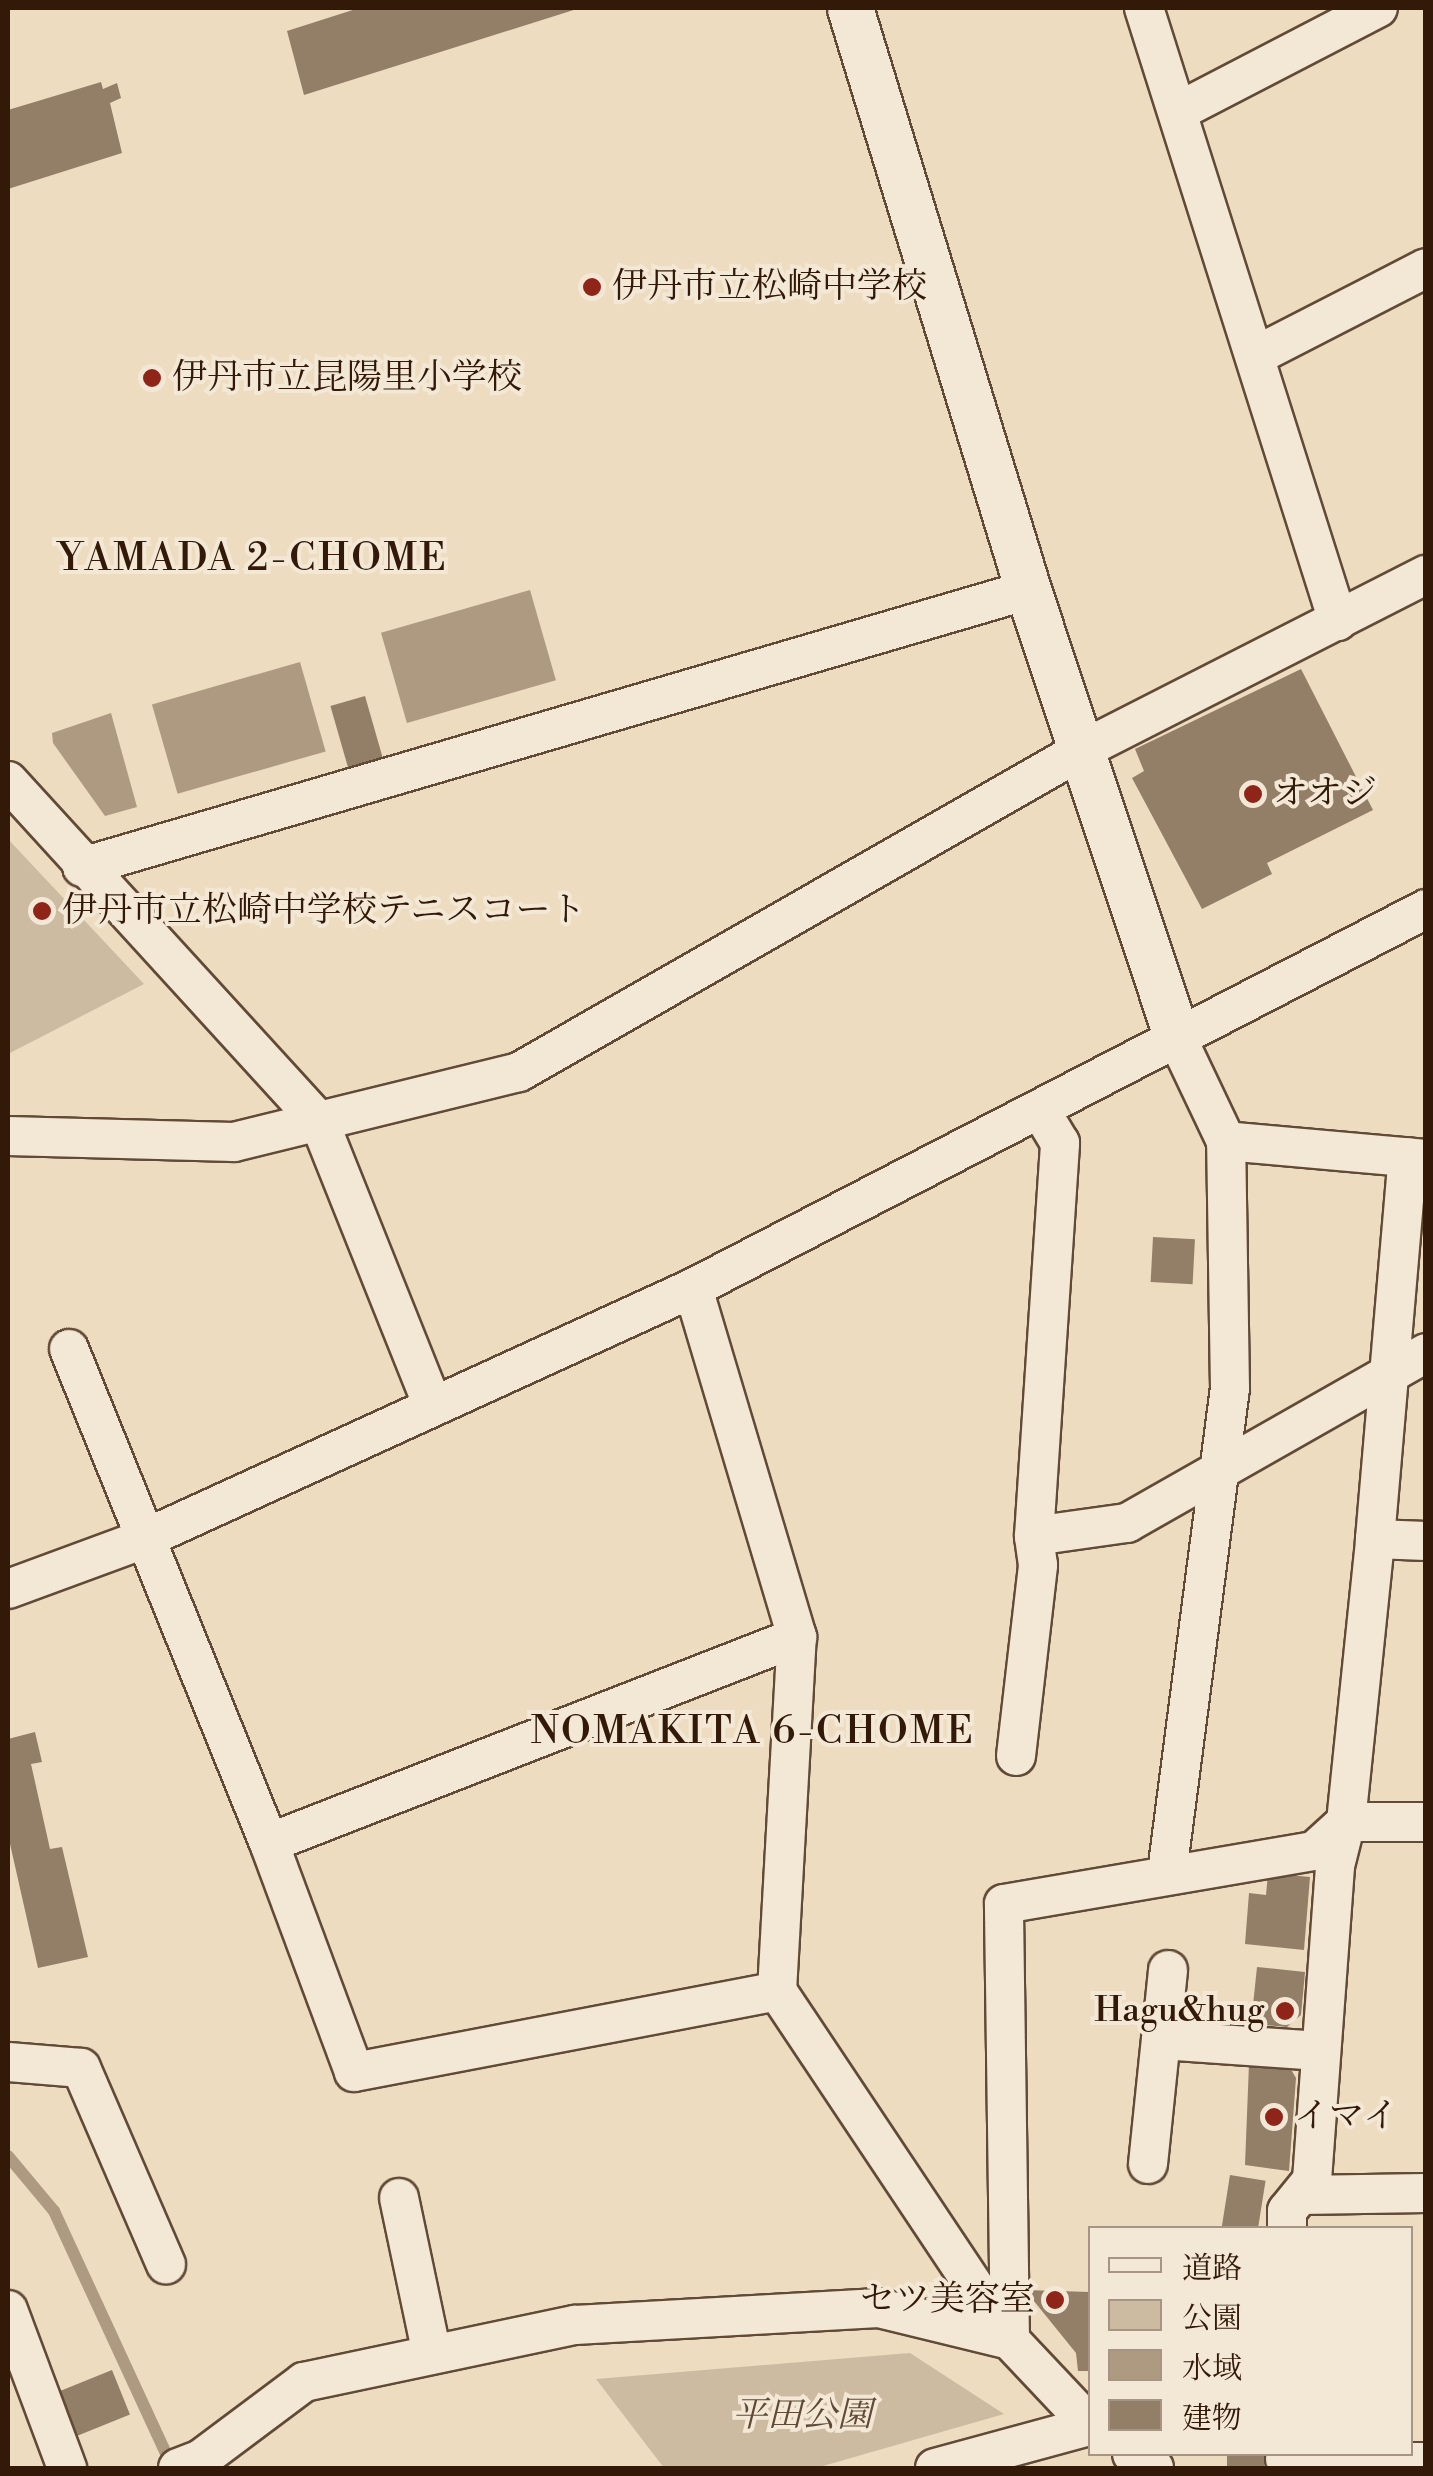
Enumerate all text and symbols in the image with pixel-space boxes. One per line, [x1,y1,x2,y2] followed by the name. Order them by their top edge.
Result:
[612,266,927,308] place label: 伊丹市立松崎中学校
[581,276,603,298] marker: 伊丹市立松崎中学校
[172,357,522,399] place label: 伊丹市立昆陽里小学校
[141,367,163,389] marker: 伊丹市立昆陽里小学校
[58,536,448,582] district label: YAMADA 2-CHOME
[1273,773,1378,815] place label: オオジ
[1242,783,1264,805] marker: オオジ
[62,890,587,932] place label: 伊丹市立松崎中学校テニスコート
[31,900,53,922] marker: 伊丹市立松崎中学校テニスコート
[531,1709,975,1755] district label: NOMAKITA 6-CHOME
[1094,1990,1265,2032] place label: Hagu&hug
[1274,2000,1296,2022] marker: Hagu&hug
[1294,2096,1399,2138] place label: イマイ
[1263,2106,1285,2128] marker: イマイ
[1088,2226,1413,2456] legend
[1182,2250,1242,2288] text: 道路
[860,2279,1035,2321] place label: セツ美容室
[1044,2289,1066,2311] marker: セツ美容室
[1182,2300,1242,2338] text: 公園
[1182,2350,1242,2388] text: 水域
[732,2395,872,2437] park label: 平田公園
[1182,2400,1242,2438] text: 建物

